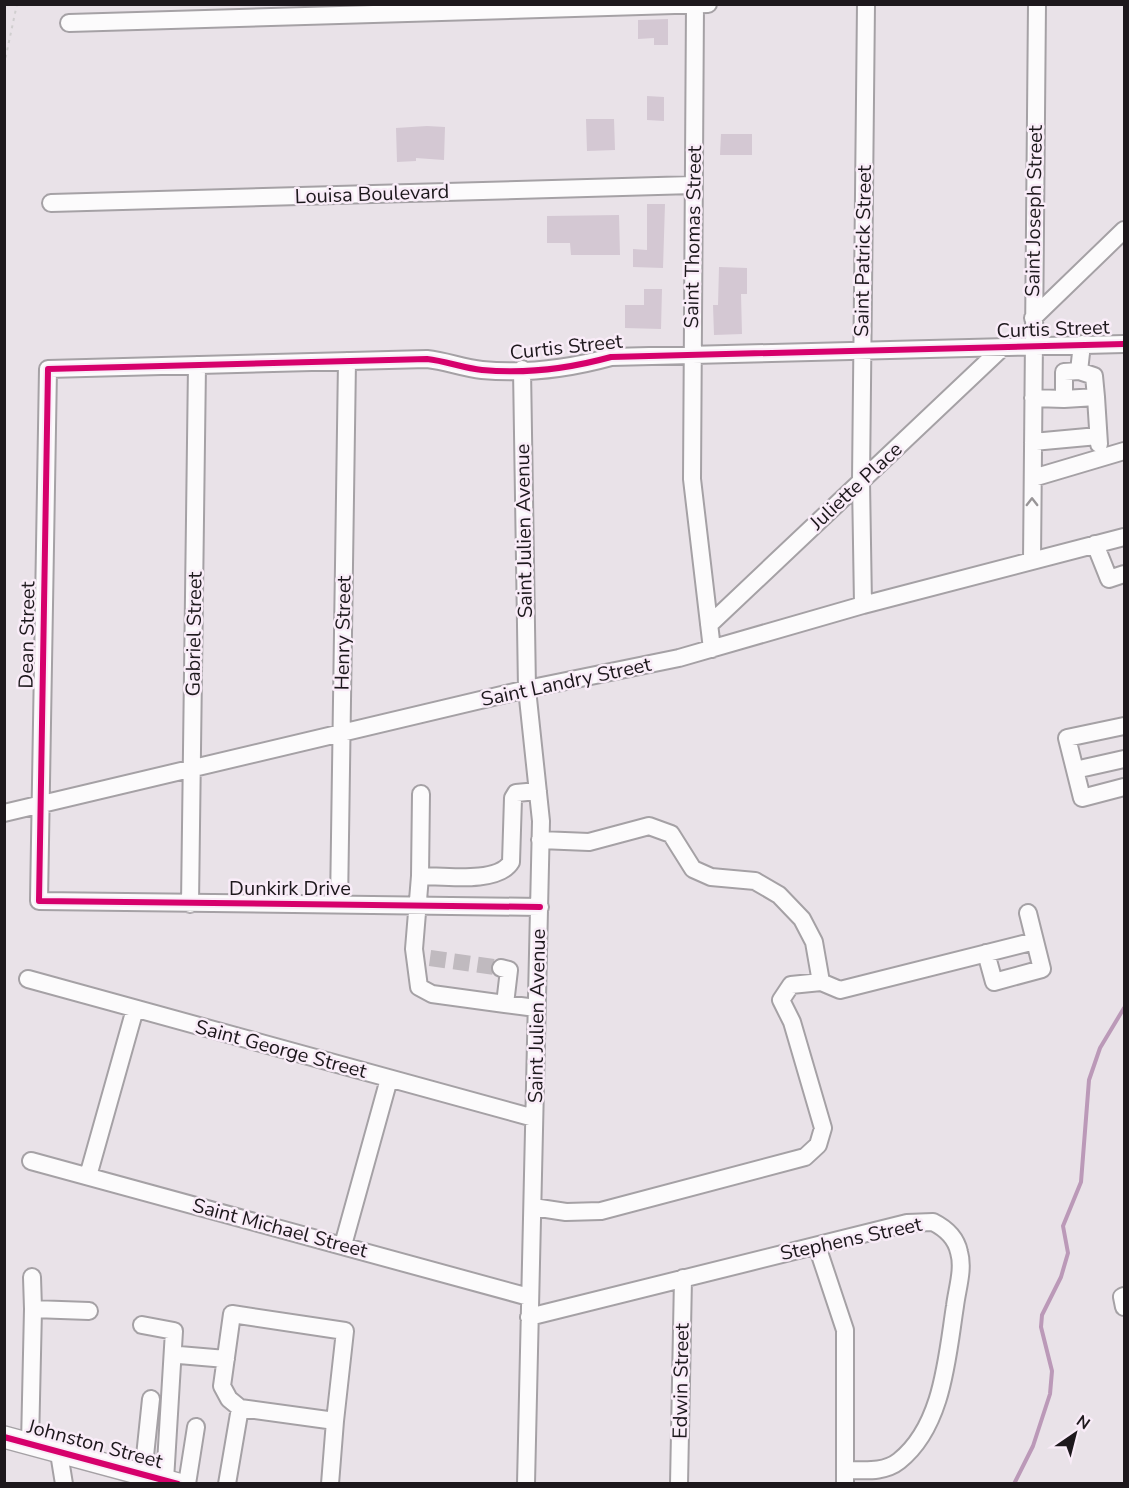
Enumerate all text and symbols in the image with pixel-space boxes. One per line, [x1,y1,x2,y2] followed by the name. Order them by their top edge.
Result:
[1019,124,1049,297] street label: Saint Joseph Street
[678,144,708,329] street label: Saint Thomas Street
[848,164,878,337] street label: Saint Patrick Street
[294,178,450,210] street label: Louisa Boulevard
[996,313,1111,344] street label: Curtis Street
[508,328,625,366] street label: Curtis Street
[803,436,908,537] street label: Juliette Place
[509,444,539,618] street label: Saint Julien Avenue
[1026,498,1038,507] one-way arrow
[179,570,209,697] street label: Gabriel Street
[328,574,358,691] street label: Henry Street
[13,580,41,689] street label: Dean Street
[478,651,655,713] street label: Saint Landry Street
[229,875,351,902] street label: Dunkirk Drive
[522,929,552,1103] street label: Saint Julien Avenue
[192,1013,371,1085] street label: Saint George Street
[189,1192,372,1265] street label: Saint Michael Street
[778,1211,925,1267] street label: Stephens Street
[666,1322,696,1439] street label: Edwin Street
[1045,1404,1105,1464] north arrow
[1072,1410,1094,1435] text: N
[23,1413,167,1475] street label: Johnston Street

